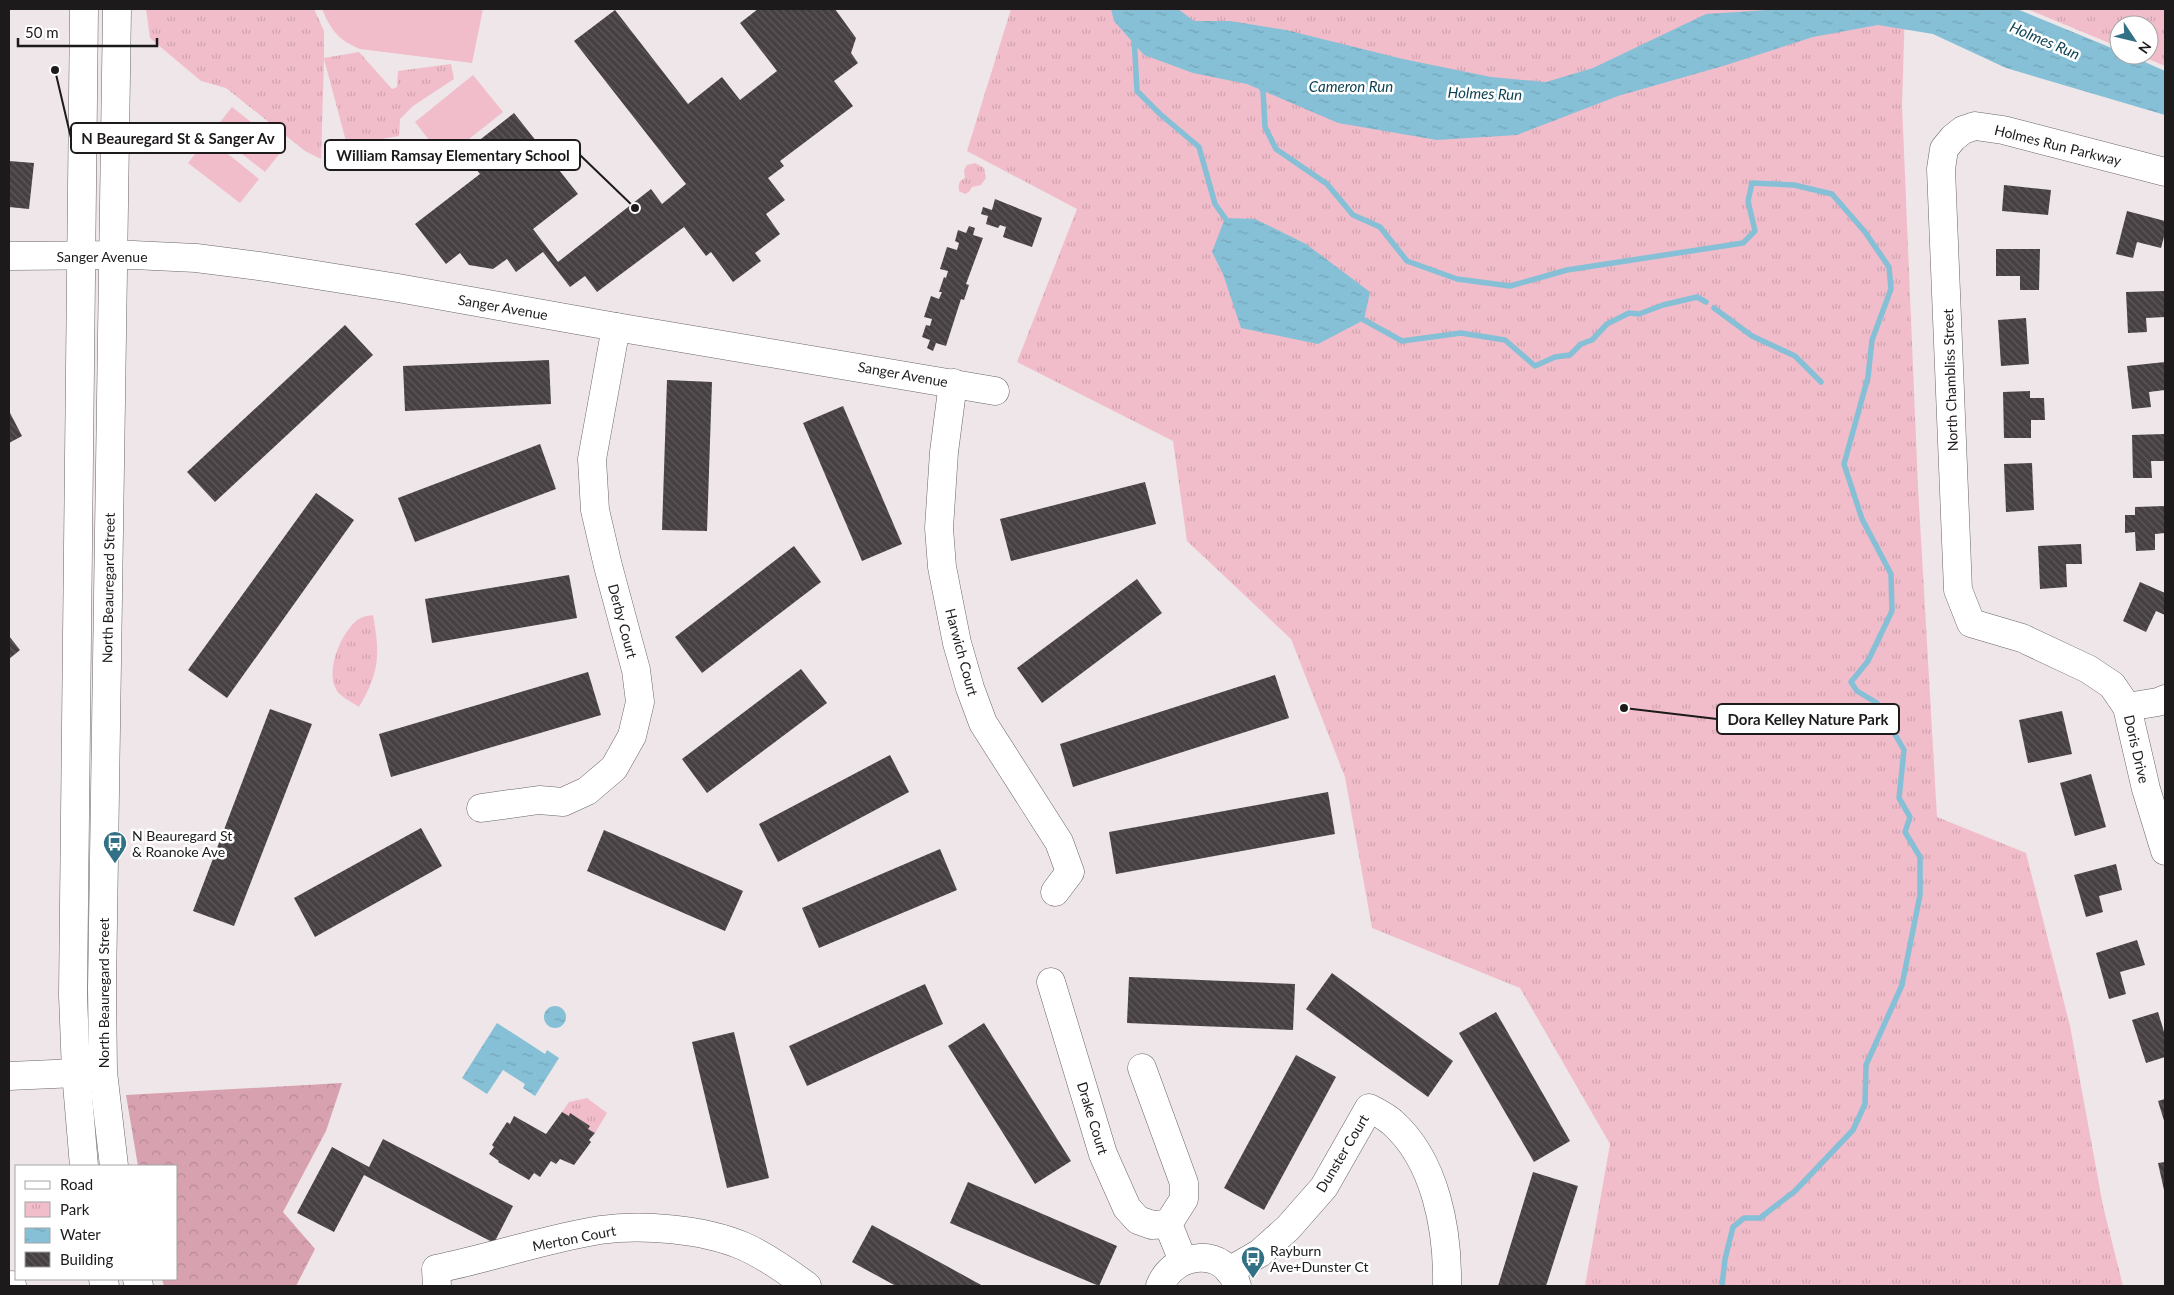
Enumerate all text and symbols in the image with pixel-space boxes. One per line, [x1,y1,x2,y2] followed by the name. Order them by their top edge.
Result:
[18,15,156,47] scale bar
[2109,15,2159,65] north arrow
[2007,17,2083,63] water label: Holmes Run
[25,23,59,41] text: 50 m
[2135,38,2155,57] text: N
[1309,77,1393,95] water label: Cameron Run
[1447,83,1523,103] water label: Holmes Run
[1993,121,2124,169] street label: Holmes Run Parkway
[71,123,285,153] callout: N Beauregard St & Sanger Av
[81,129,275,147] text: N Beauregard St & Sanger Av
[325,140,580,170] callout: William Ramsay Elementary School
[336,146,570,164] text: William Ramsay Elementary School
[56,248,148,265] street label: Sanger Avenue
[457,291,549,323] street label: Sanger Avenue
[1939,308,1961,452] street label: North Chambliss Street
[857,358,949,390] street label: Sanger Avenue
[98,513,118,663] street label: North Beauregard Street
[605,582,641,660] street label: Derby Court
[942,606,982,698] street label: Harwich Court
[1717,704,1899,734] callout: Dora Kelley Nature Park
[1727,710,1890,728] text: Dora Kelley Nature Park
[2121,713,2153,785] street label: Doris Drive
[132,827,232,860] place label: N Beauregard St & Roanoke Ave
[102,830,128,864] bus stop icon: N Beauregard St & Roanoke Ave
[95,918,112,1068] street label: North Beauregard Street
[1074,1080,1112,1156] street label: Drake Court
[1312,1111,1372,1195] street label: Dunster Court
[15,1165,178,1280] legend
[60,1175,93,1193] text: Road
[60,1200,90,1218] text: Park
[531,1222,617,1254] street label: Merton Court
[60,1225,101,1243] text: Water
[1270,1242,1369,1275] place label: Rayburn Ave+Dunster Ct
[1240,1245,1266,1279] bus stop icon: Rayburn Ave+Dunster Ct
[60,1250,113,1268] text: Building

